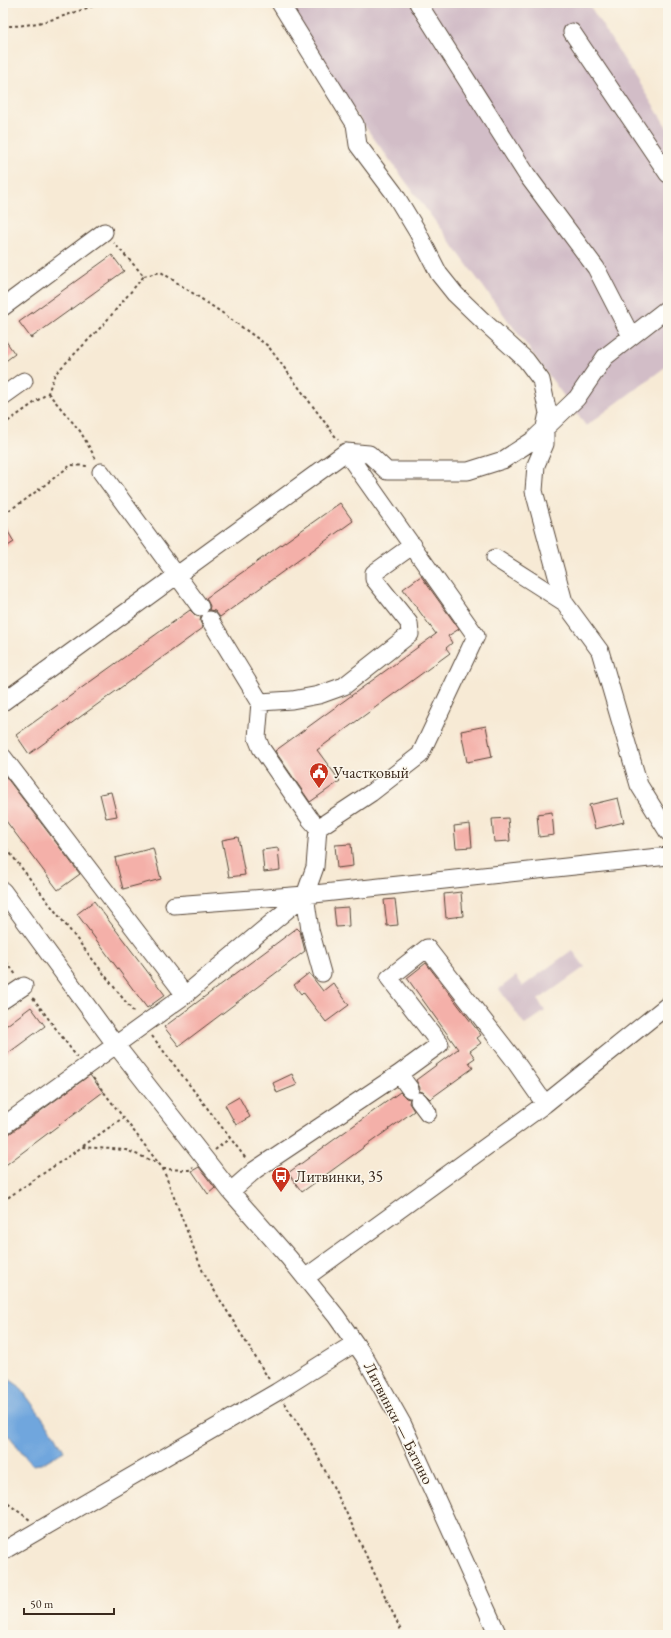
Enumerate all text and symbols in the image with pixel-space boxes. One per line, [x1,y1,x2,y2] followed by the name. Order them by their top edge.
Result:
[308,761,330,789] public building icon: Участковый
[332,762,410,783] place label: Участковый
[270,1165,292,1193] bus stop icon: Литвинки, 35
[295,1166,383,1187] place label: Литвинки, 35
[359,1358,439,1488] street label: Литвинки — Батино
[24,1590,114,1616] scale bar
[30,1596,54,1612] text: 50 m

